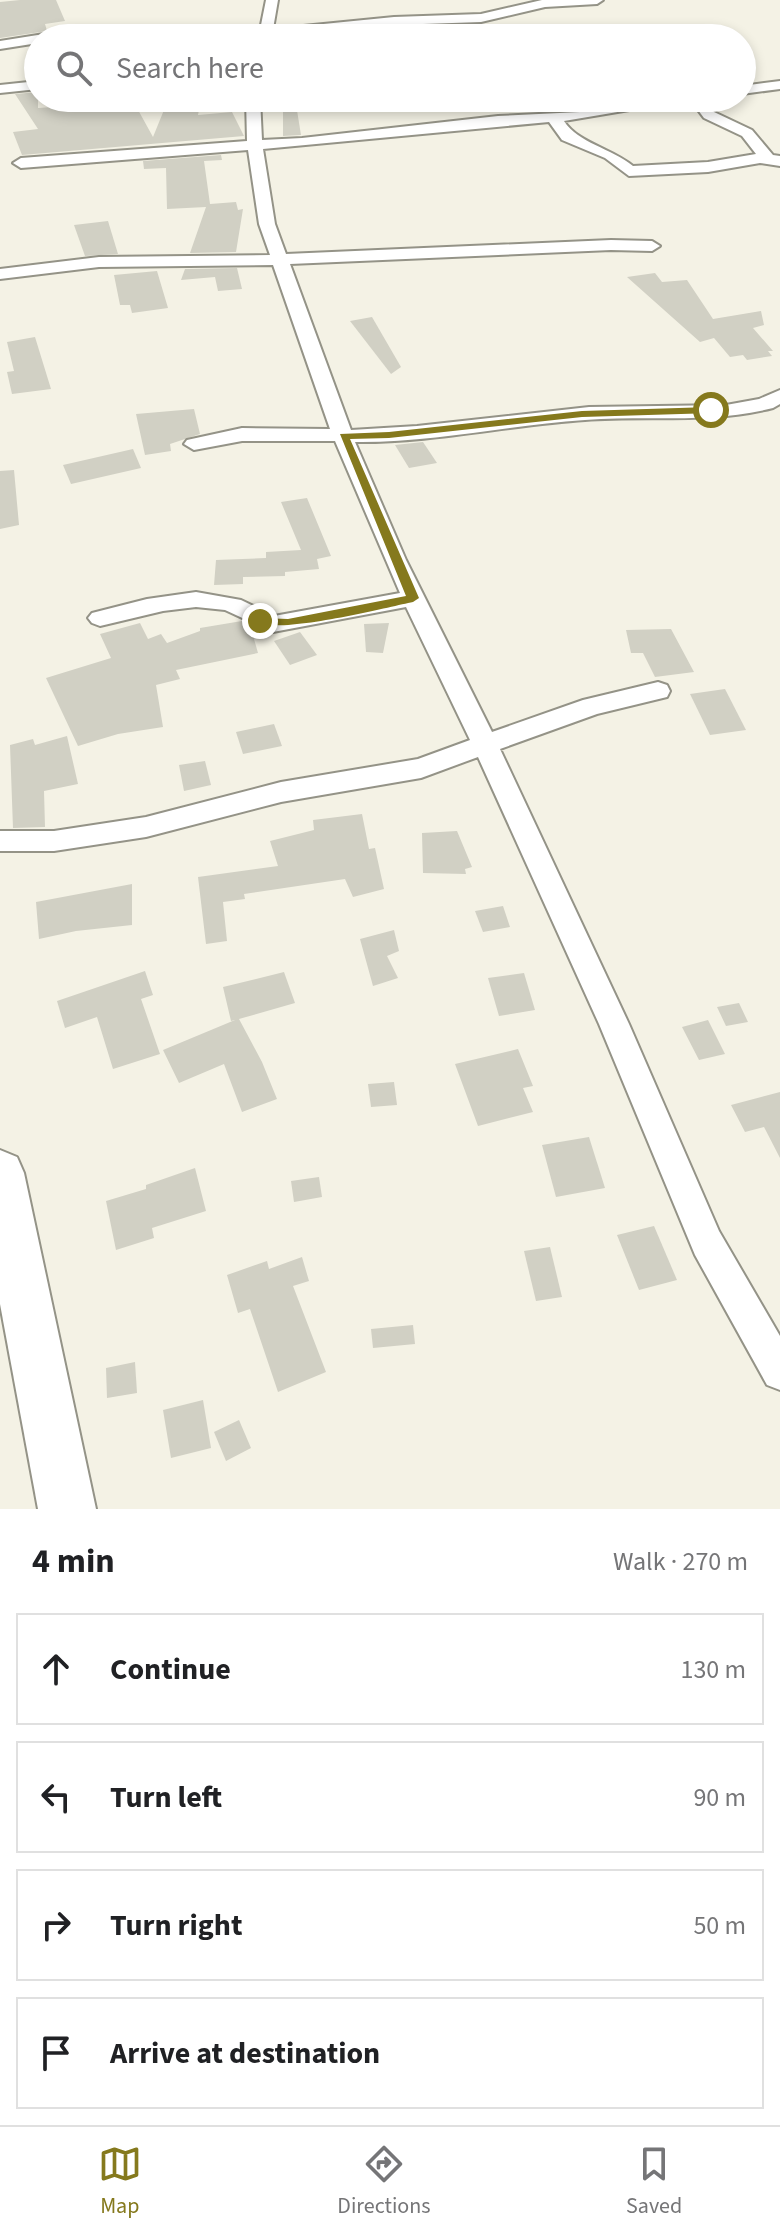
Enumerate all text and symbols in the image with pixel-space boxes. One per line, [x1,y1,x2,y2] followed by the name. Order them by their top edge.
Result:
[24,24,756,112] search box
[52,46,96,90] icon: search
[116,47,264,90] text: Search here
[693,392,729,428] route start
[242,603,278,639] route end
[32,1537,115,1586] text: 4 min
[613,1543,748,1580] text: Walk · 270 m
[34,1647,78,1691] icon: ahead
[110,1648,231,1691] text: Continue
[680,1651,746,1688] text: 130 m
[34,1775,78,1819] icon: left
[110,1776,222,1819] text: Turn left
[693,1779,746,1816] text: 90 m
[34,1903,78,1947] icon: right
[110,1904,242,1947] text: Turn right
[693,1907,746,1944] text: 50 m
[34,2031,78,2075] icon: arrive
[110,2032,380,2075] text: Arrive at destination
[98,2142,142,2222] tab: Map
[337,2142,430,2222] tab: Directions
[626,2142,682,2222] tab: Saved

